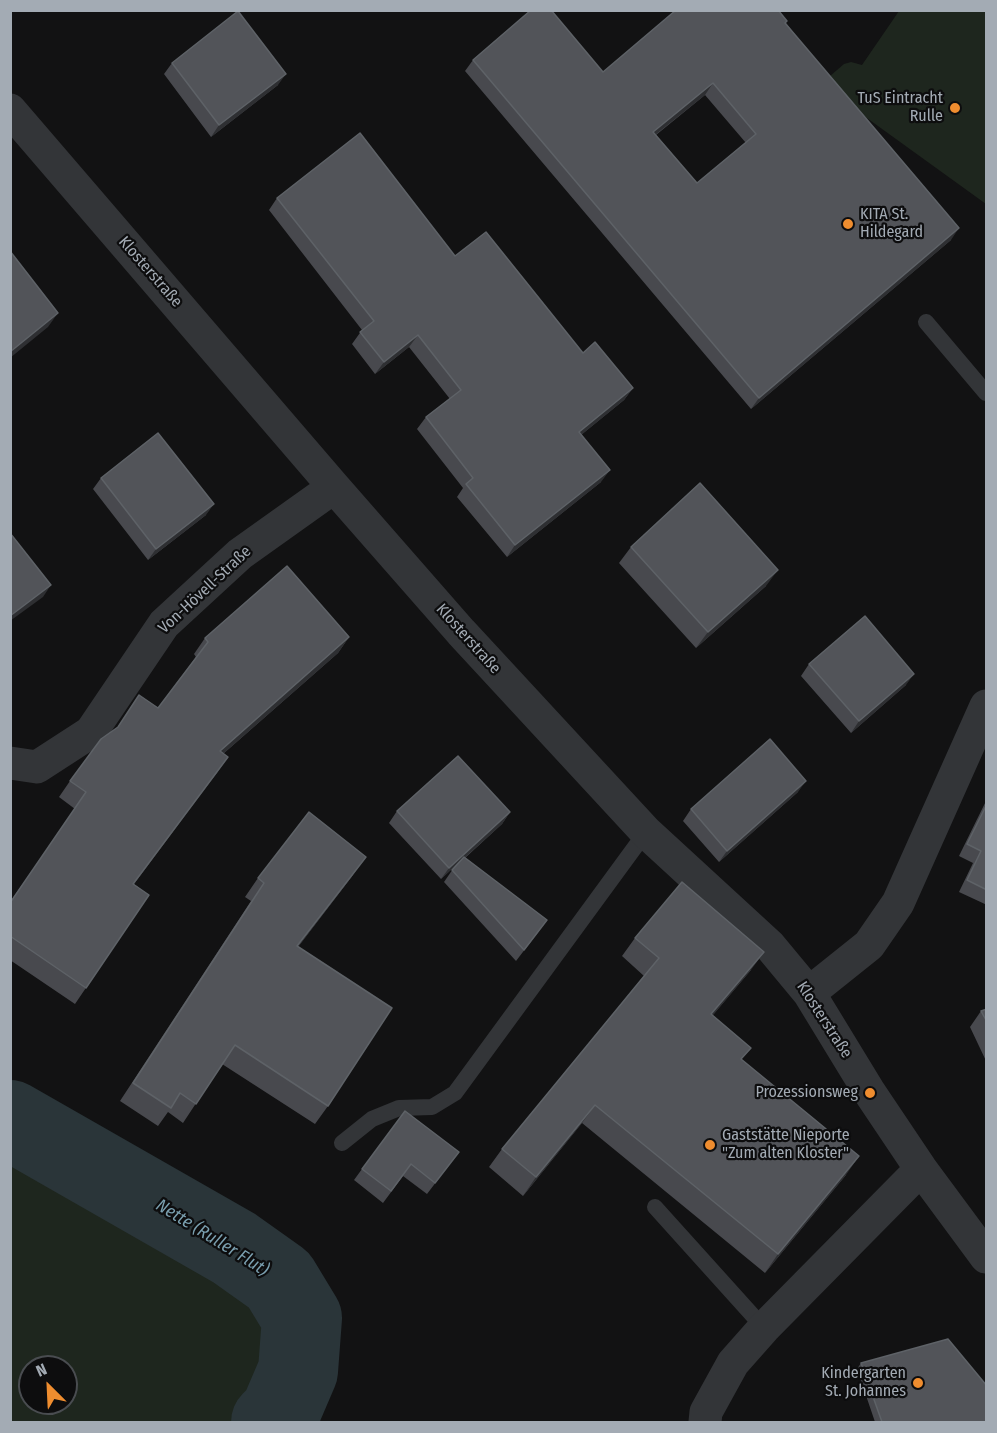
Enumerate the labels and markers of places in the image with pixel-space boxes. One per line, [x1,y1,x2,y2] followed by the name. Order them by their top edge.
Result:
[858,89,943,127] place label: TuS Eintracht Rulle
[948,101,962,115] marker: TuS Eintracht Rulle
[860,205,923,243] place label: KITA St. Hildegard
[841,217,855,231] marker: KITA St. Hildegard
[755,1083,858,1103] place label: Prozessionsweg
[863,1086,877,1100] marker: Prozessionsweg
[722,1126,850,1164] place label: Gaststätte Nieporte "Zum alten Kloster"
[703,1138,717,1152] marker: Gaststätte Nieporte "Zum alten Kloster"
[821,1364,906,1402] place label: Kindergarten St. Johannes
[911,1376,925,1390] marker: Kindergarten St. Johannes

